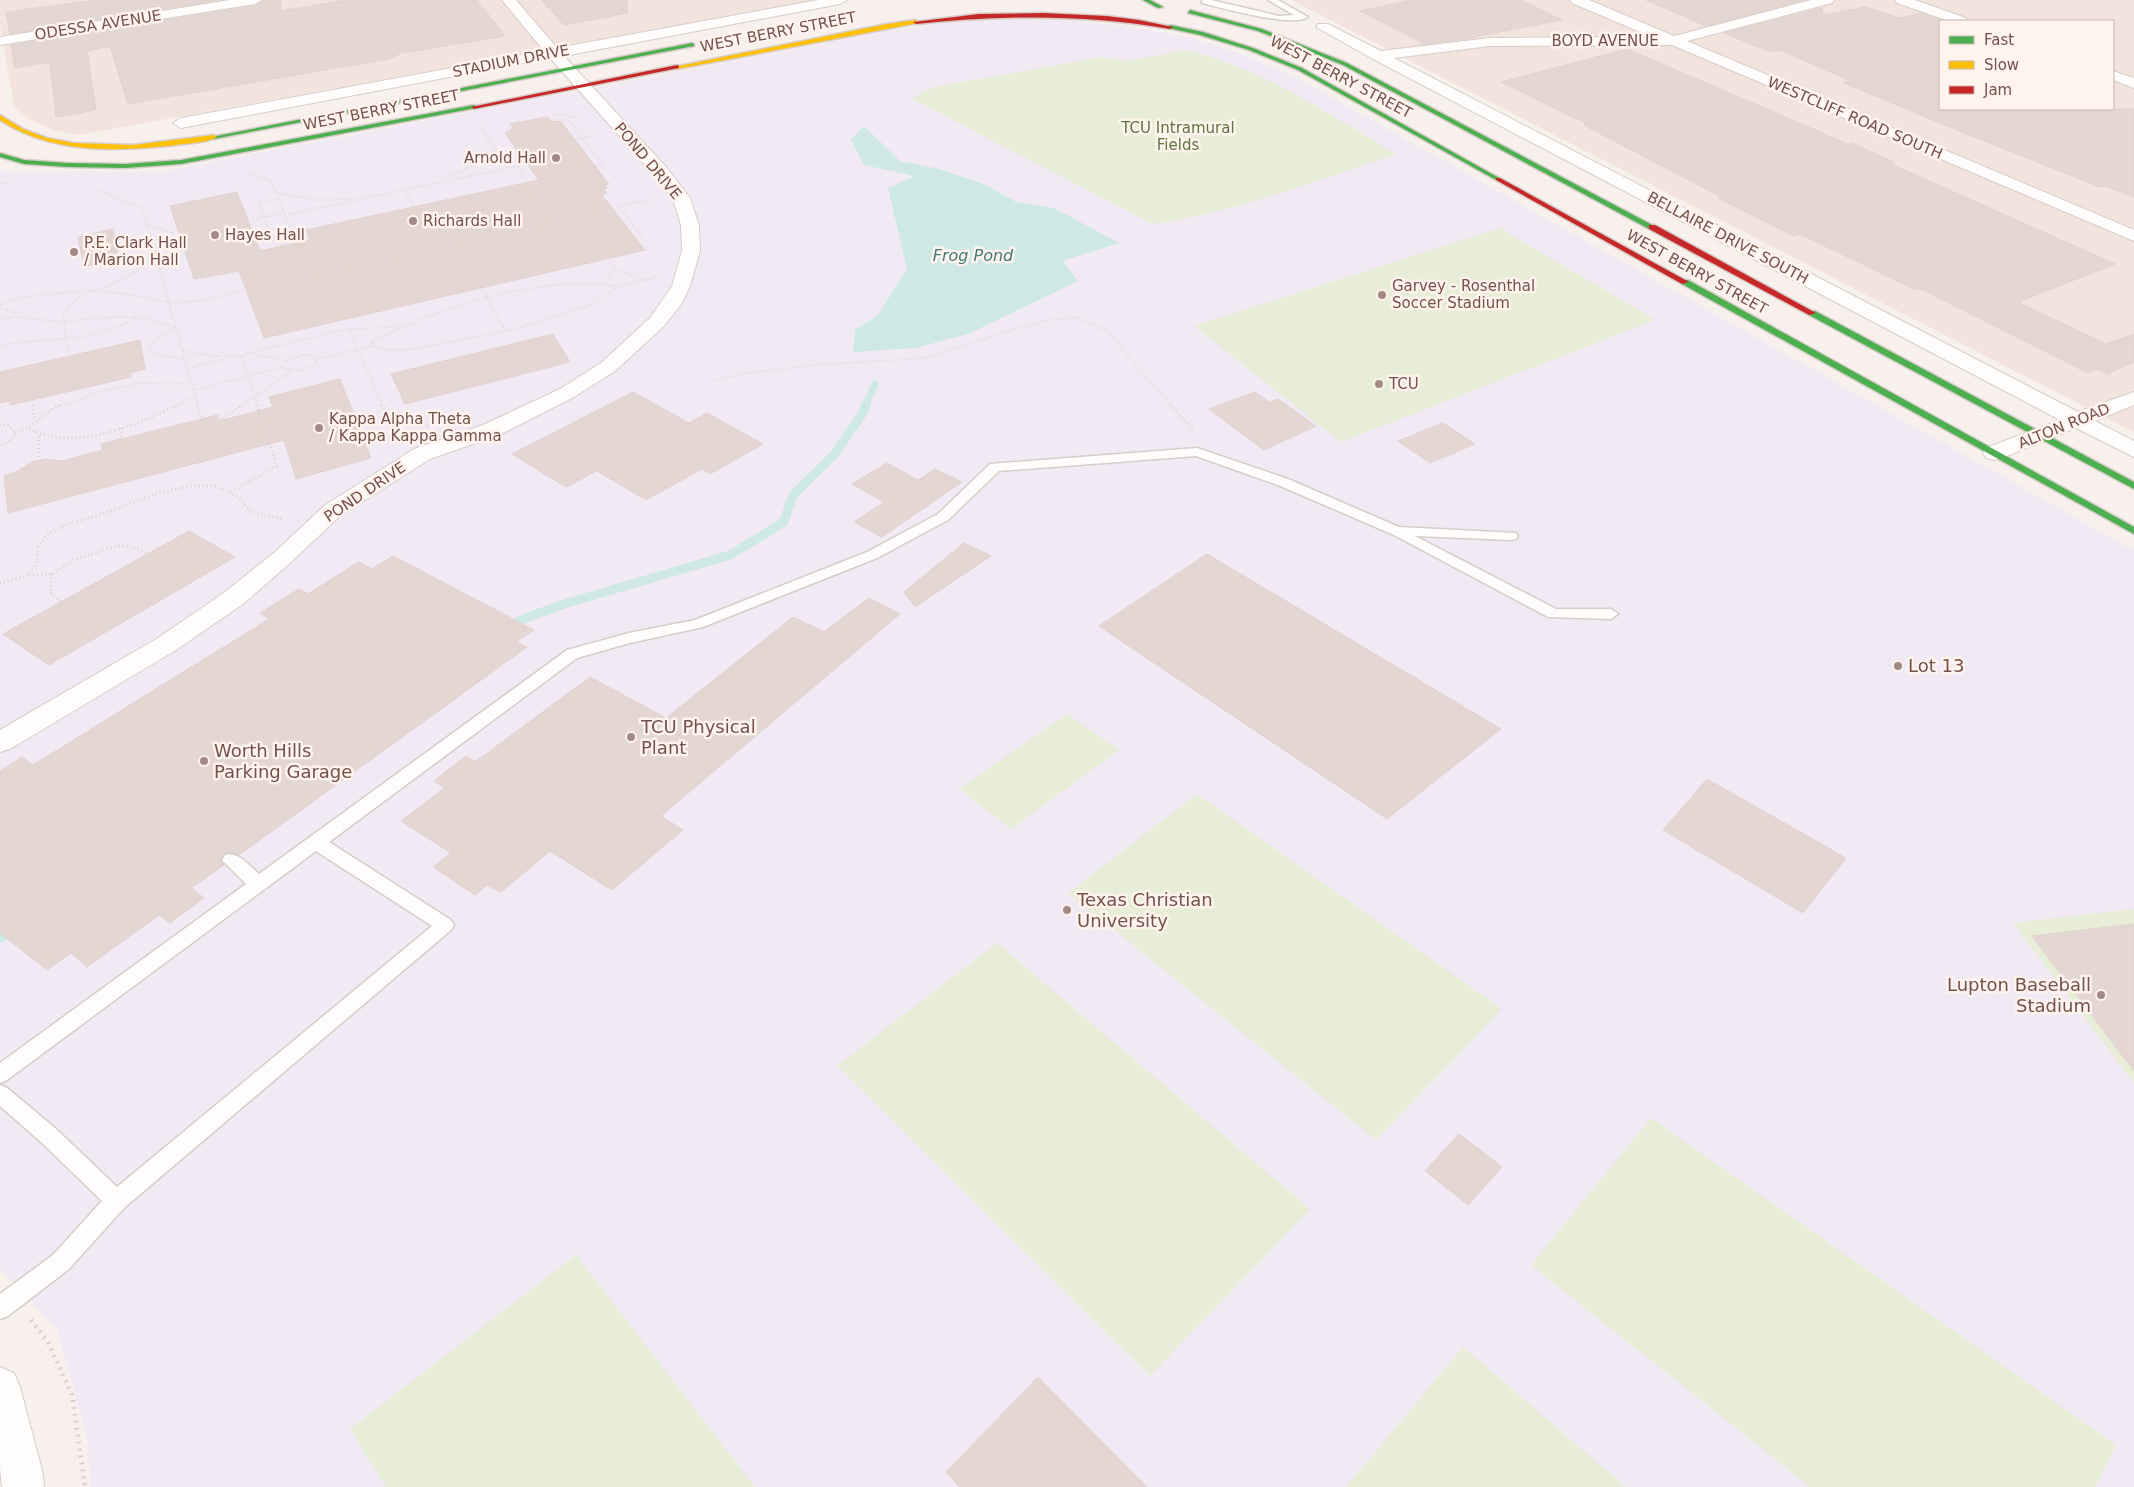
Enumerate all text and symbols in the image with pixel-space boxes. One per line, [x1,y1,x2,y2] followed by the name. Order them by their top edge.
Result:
[33,6,163,44] street label: ODESSA AVENUE
[698,8,858,56] street label: WEST BERRY STREET
[1939,20,2114,110] legend
[1984,31,2014,49] text: Fast
[1267,32,1416,123] street label: WEST BERRY STREET
[1551,32,1659,50] street label: BOYD AVENUE
[451,41,571,81] street label: STADIUM DRIVE
[1984,56,2019,74] text: Slow
[1765,73,1945,163] street label: WESTCLIFF ROAD SOUTH
[1983,81,2012,99] text: Jam
[301,86,461,134] street label: WEST BERRY STREET
[611,119,685,203] street label: POND DRIVE
[1120,119,1235,154] park label: TCU Intramural Fields
[464,149,546,167] place label: Arnold Hall
[550,152,562,164] marker: Arnold Hall
[1644,188,1812,288] street label: BELLAIRE DRIVE SOUTH
[423,212,521,230] place label: Richards Hall
[407,215,419,227] marker: Richards Hall
[225,226,305,244] place label: Hayes Hall
[1623,226,1771,319] street label: WEST BERRY STREET
[209,229,221,241] marker: Hayes Hall
[84,234,187,269] place label: P.E. Clark Hall / Marion Hall
[68,246,80,258] marker: P.E. Clark Hall / Marion Hall
[933,246,1014,265] water label: Frog Pond
[1392,277,1535,312] place label: Garvey - Rosenthal Soccer Stadium
[1376,289,1388,301] marker: Garvey - Rosenthal Soccer Stadium
[1388,375,1419,393] place label: TCU
[1373,378,1385,390] marker: TCU
[2016,399,2112,453] street label: ALTON ROAD
[329,410,502,445] place label: Kappa Alpha Theta / Kappa Kappa Gamma
[313,422,325,434] marker: Kappa Alpha Theta / Kappa Kappa Gamma
[321,458,409,526] street label: POND DRIVE
[1908,655,1964,676] place label: Lot 13
[1892,660,1904,672] marker: Lot 13
[640,716,756,758] place label: TCU Physical Plant
[625,731,637,743] marker: TCU Physical Plant
[214,740,352,782] place label: Worth Hills Parking Garage
[198,755,210,767] marker: Worth Hills Parking Garage
[1076,889,1213,931] place label: Texas Christian University
[1061,904,1073,916] marker: Texas Christian University
[1947,974,2091,1016] place label: Lupton Baseball Stadium
[2095,989,2107,1001] marker: Lupton Baseball Stadium

